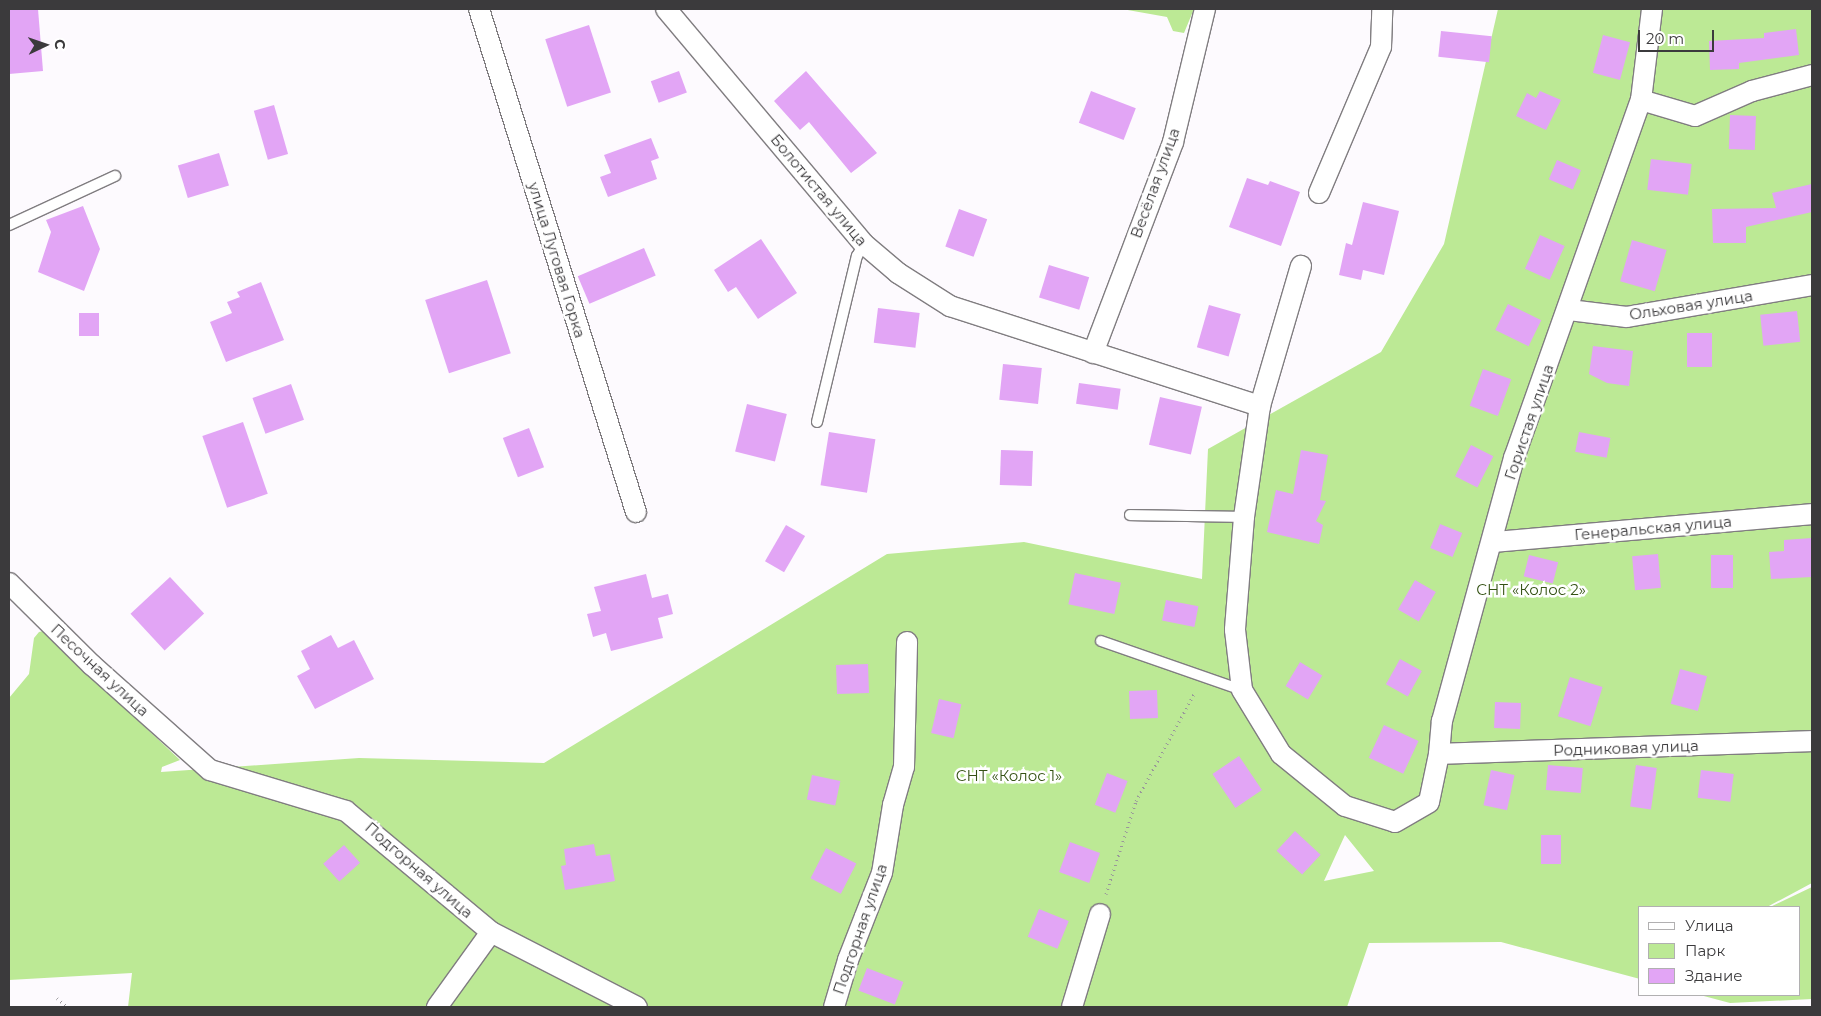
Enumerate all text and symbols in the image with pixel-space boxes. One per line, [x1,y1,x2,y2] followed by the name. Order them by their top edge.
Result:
[20,20,70,70] north arrow
[1641,20,1717,52] scale bar
[1646,29,1684,48] text: 20 m
[51,39,69,50] text: С
[1127,125,1183,241] street label: Весёлая улица
[767,130,871,250] street label: Болотистая улица
[525,180,589,340] street label: улица Луговая Горка
[1628,286,1754,324] street label: Ольховая улица
[1501,362,1557,482] street label: Гористая улица
[1574,512,1732,544] street label: Генеральская улица
[1476,581,1586,599] park label: СНТ «Колос 2»
[47,620,153,720] street label: Песочная улица
[1553,736,1699,760] street label: Родниковая улица
[956,767,1062,785] park label: СНТ «Колос 1»
[361,818,477,922] street label: Подгорная улица
[829,861,891,997] street label: Подгорная улица
[1638,906,1801,996] legend
[1685,916,1733,935] text: Улица
[1685,941,1725,960] text: Парк
[1685,966,1743,985] text: Здание

